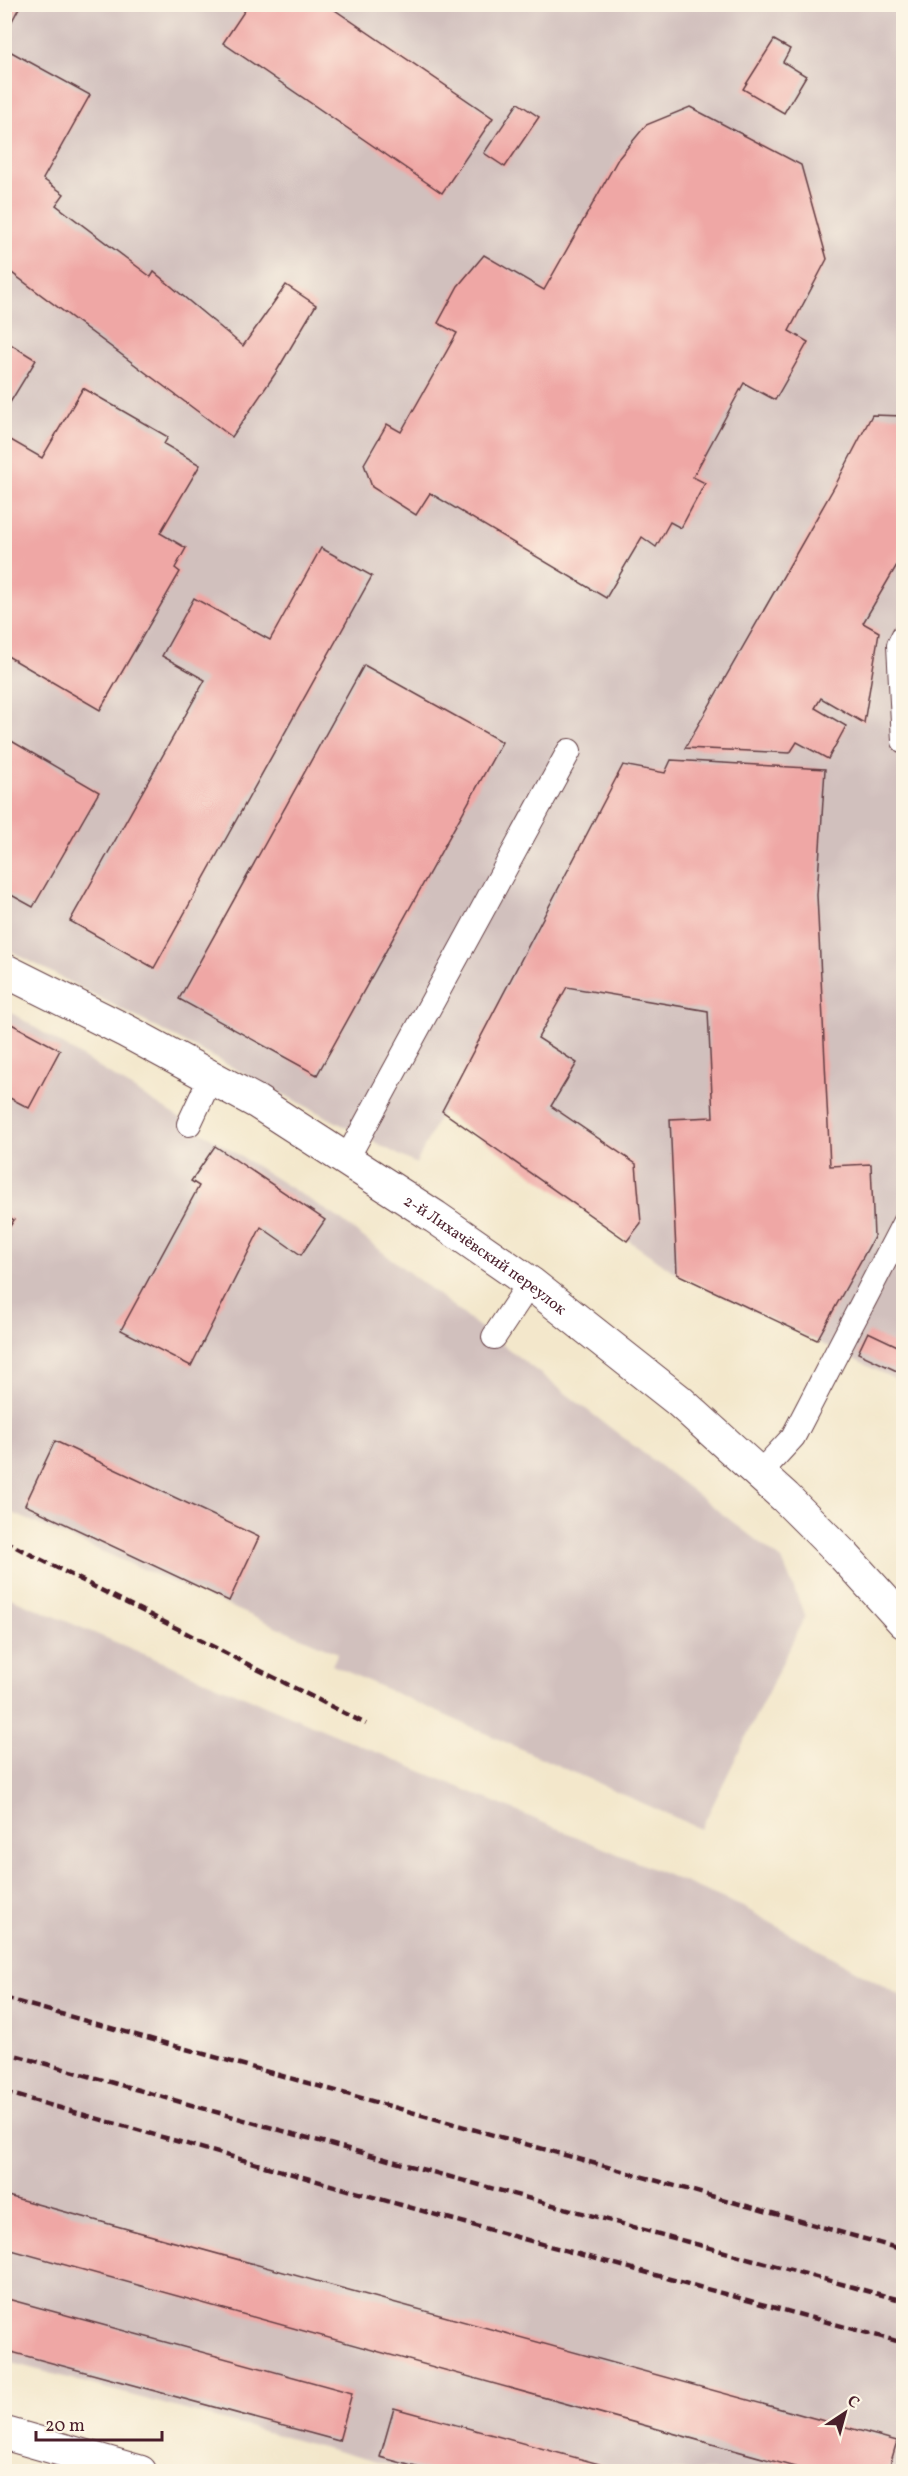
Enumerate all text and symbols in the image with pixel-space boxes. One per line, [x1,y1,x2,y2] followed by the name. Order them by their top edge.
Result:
[399,1191,571,1321] street label: 2-й Лихачёвский переулок
[815,2383,875,2443] north arrow
[842,2391,863,2414] text: С
[36,2404,162,2442] scale bar
[45,2414,85,2439] text: 20 m

